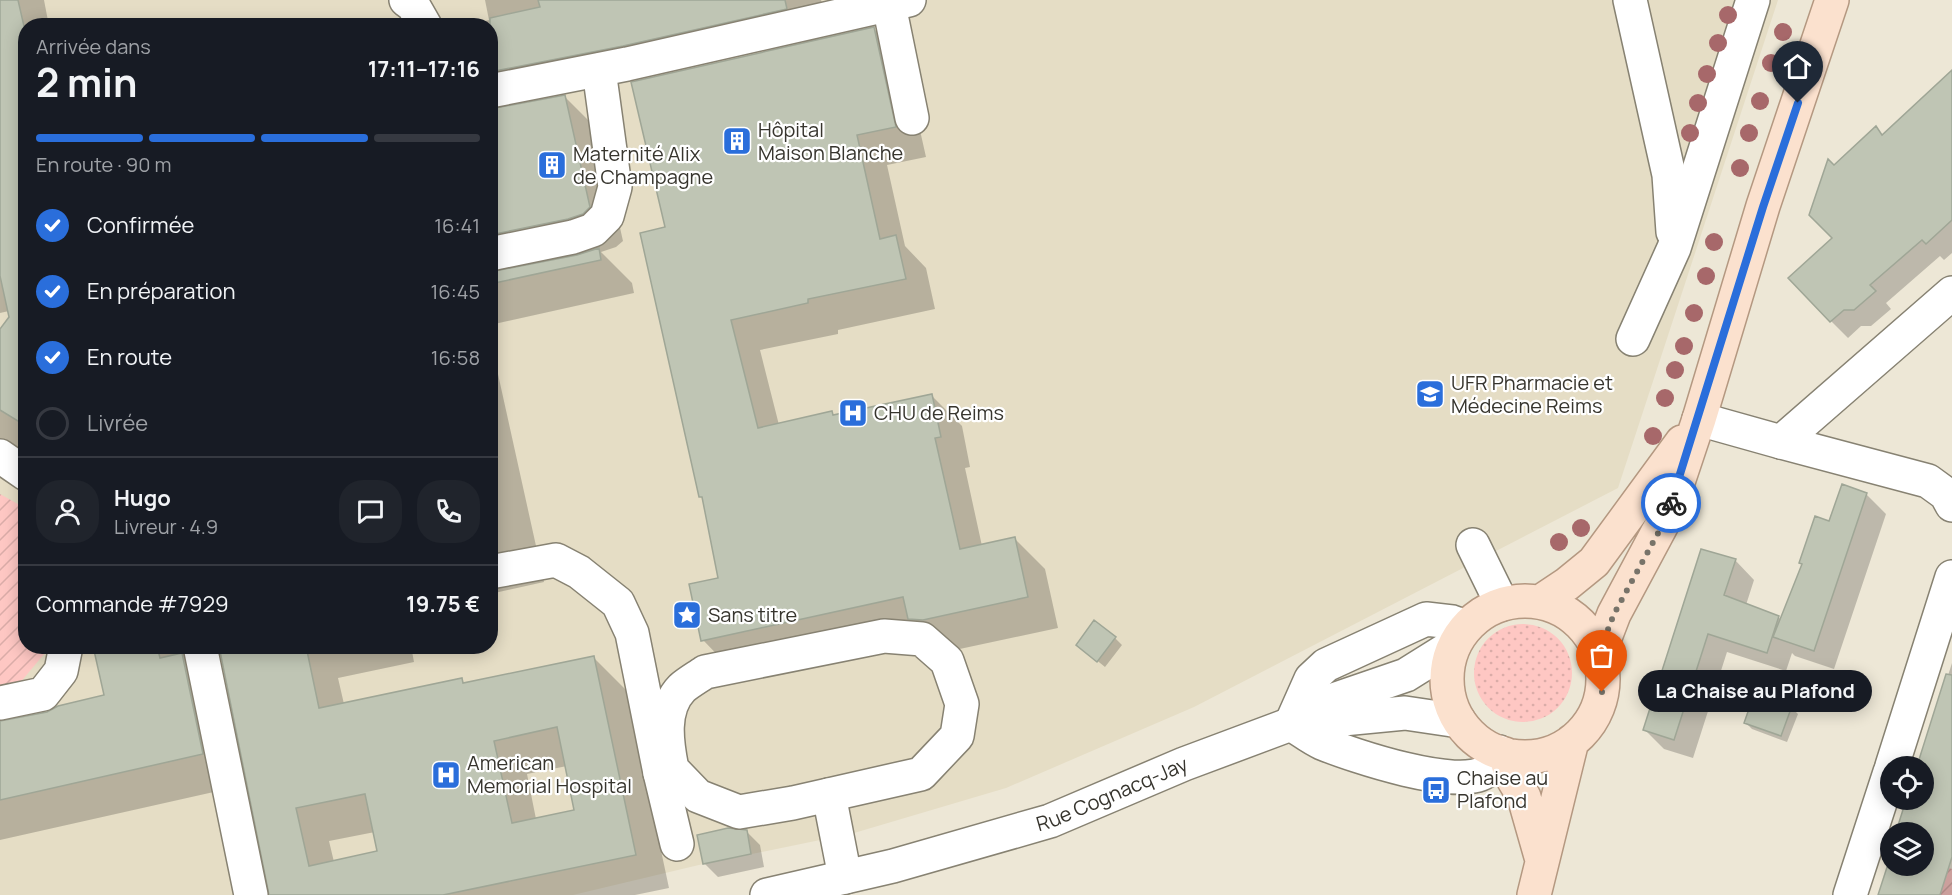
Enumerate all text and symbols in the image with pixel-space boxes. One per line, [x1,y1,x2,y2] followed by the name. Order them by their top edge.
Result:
[36,33,151,60] text: Arrivée dans
[1772,41,1823,103] pin
[1781,50,1814,83] icon: home
[368,54,480,84] text: 17:11–17:16
[36,55,137,109] text: 2 min
[758,116,903,166] place label: Hôpital Maison Blanche
[721,125,753,157] building icon: Hôpital Maison Blanche
[573,140,713,190] place label: Maternité Alix de Champagne
[536,149,568,181] building icon: Maternité Alix de Champagne
[36,151,171,178] text: En route · 90 m
[36,209,69,242] icon: check
[87,210,194,240] text: Confirmée
[434,212,480,239] text: 16:41
[36,275,69,308] icon: check
[87,276,235,306] text: En préparation
[430,278,480,305] text: 16:45
[36,341,69,374] icon: check
[87,342,172,372] text: En route
[431,344,480,371] text: 16:58
[1451,369,1613,419] place label: UFR Pharmacie et Médecine Reims
[1414,378,1446,410] school or university icon: UFR Pharmacie et Médecine Reims
[837,397,869,429] hospital icon: CHU de Reims
[874,399,1004,426] place label: CHU de Reims
[87,408,148,438] text: Livrée
[1641,473,1701,533] courier
[36,480,99,543] button: person
[339,480,402,543] button: chat
[417,480,480,543] button: phone
[114,483,171,513] text: Hugo
[1655,487,1688,520] icon: bike
[114,513,218,540] text: Livreur · 4.9
[36,589,229,619] text: Commande #7929
[406,589,480,619] text: 19.75 €
[671,599,703,631] place icon: Sans titre
[708,601,797,628] place label: Sans titre
[1576,630,1627,692] pin
[1585,639,1618,672] icon: bag
[1638,671,1872,713] callout: La Chaise au Plafond
[1655,677,1855,704] text: La Chaise au Plafond
[467,749,632,799] place label: American Memorial Hospital
[1033,750,1192,837] street label: Rue Cognacq-Jay
[1880,756,1934,876] map controls
[1880,756,1934,810] button: locate
[430,759,462,791] hospital icon: American Memorial Hospital
[1457,764,1548,814] place label: Chaise au Plafond
[1420,774,1452,806] bus stop icon: Chaise au Plafond
[1880,822,1934,876] button: layers

